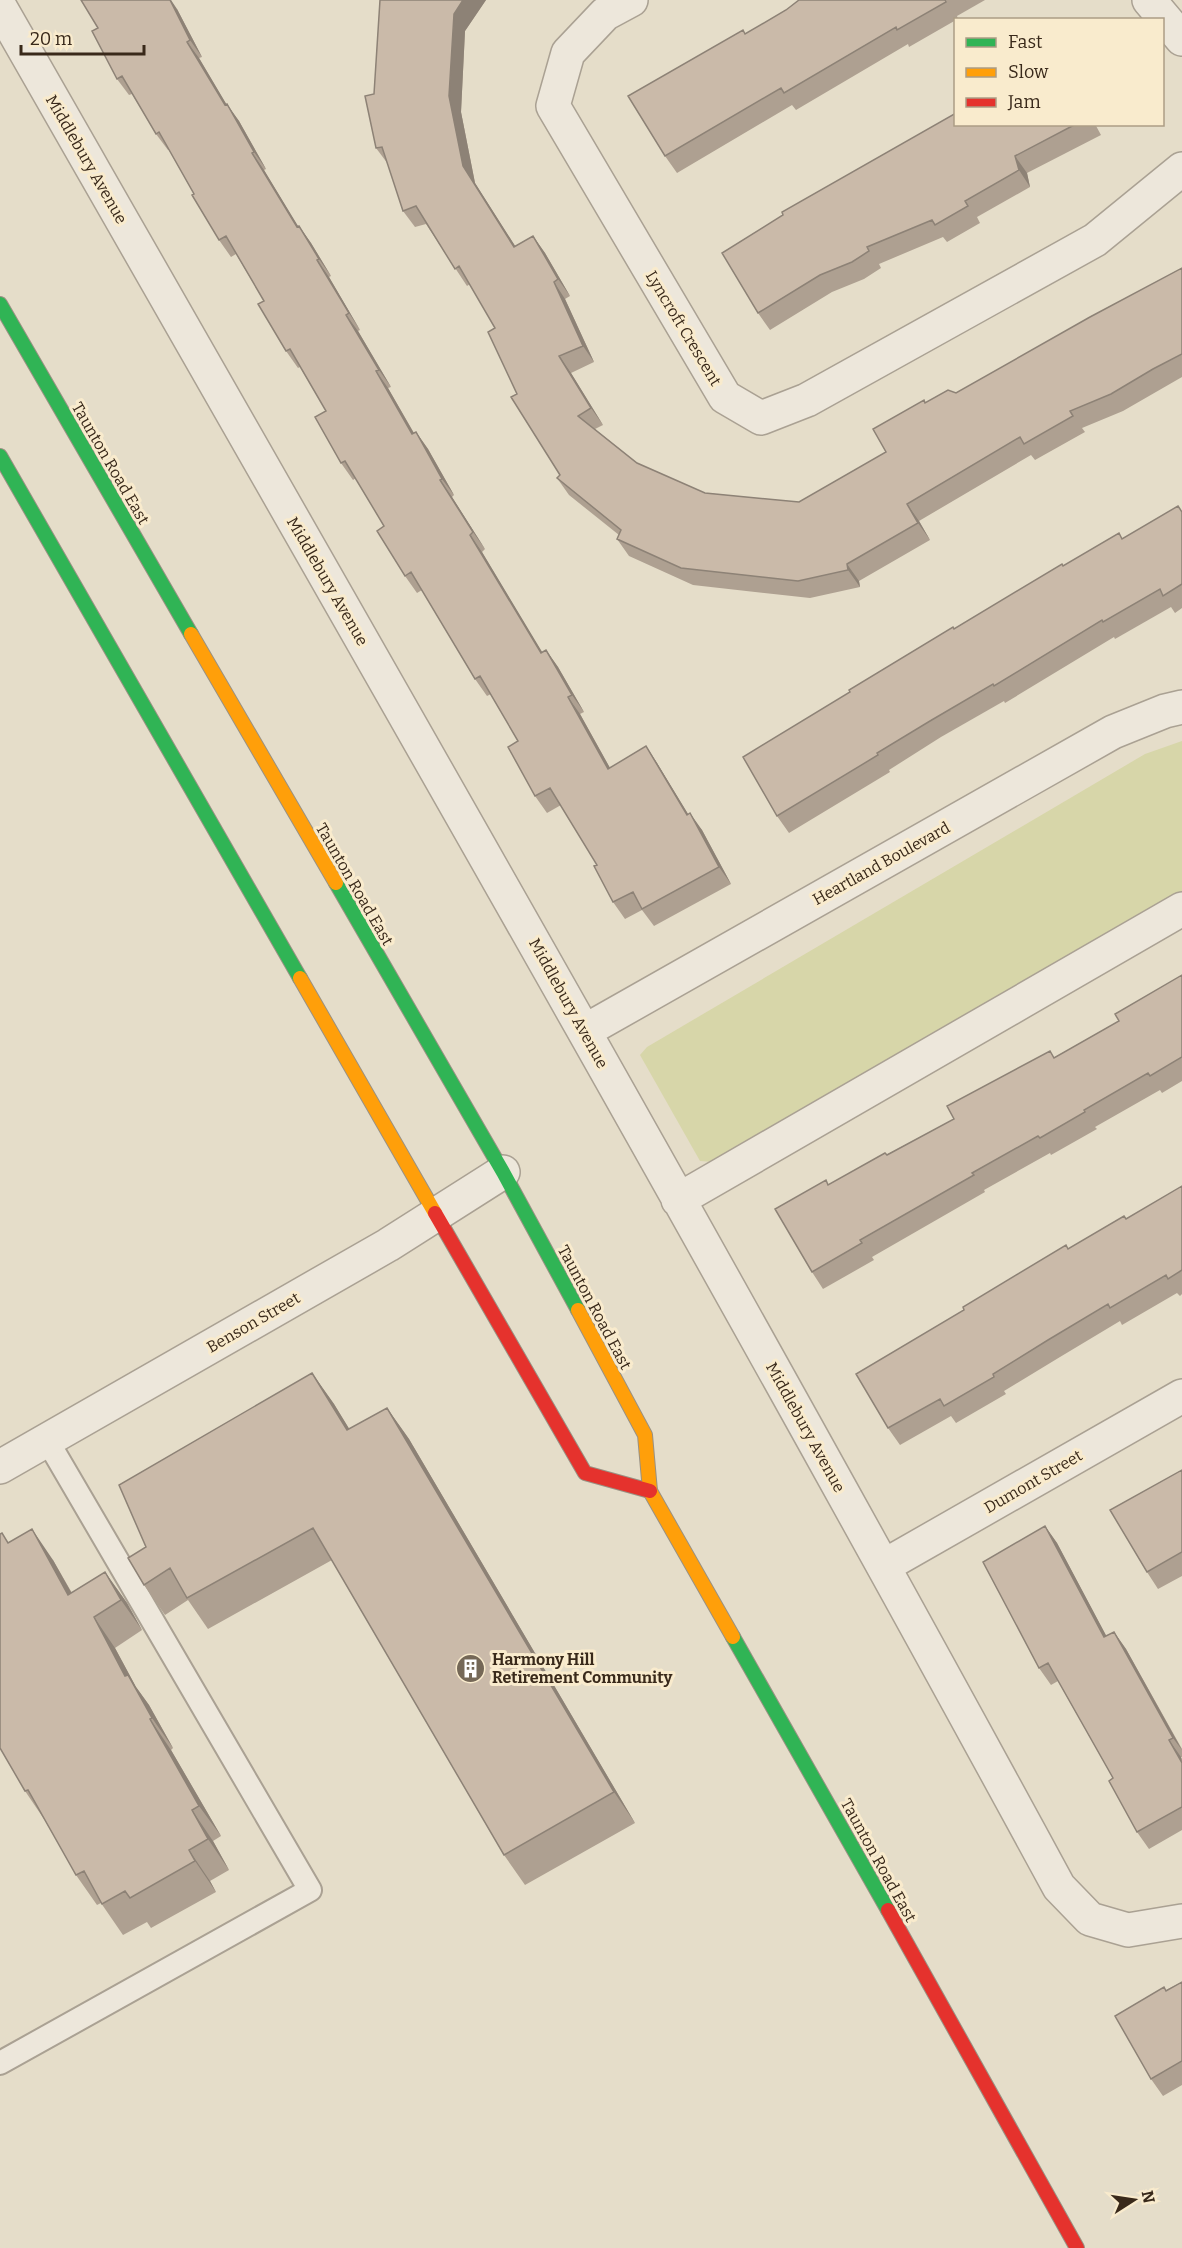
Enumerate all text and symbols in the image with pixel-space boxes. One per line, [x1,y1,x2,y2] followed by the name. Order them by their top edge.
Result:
[21,18,144,56] scale bar
[954,18,1164,126] legend
[30,28,72,50] text: 20 m
[1008,31,1043,53] text: Fast
[1008,61,1049,83] text: Slow
[42,91,131,227] street label: Middlebury Avenue
[1007,91,1041,113] text: Jam
[642,267,725,389] street label: Lyncroft Crescent
[68,399,153,528] street label: Taunton Road East
[283,513,372,649] street label: Middlebury Avenue
[809,818,954,909] street label: Heartland Boulevard
[312,820,397,949] street label: Taunton Road East
[525,935,612,1072] street label: Middlebury Avenue
[554,1242,635,1373] street label: Taunton Road East
[203,1288,303,1357] street label: Benson Street
[762,1359,849,1496] street label: Middlebury Avenue
[981,1446,1086,1517] street label: Dumont Street
[492,1650,672,1687] place label: Harmony Hill Retirement Community
[455,1652,487,1684] building icon: Harmony Hill Retirement Community
[837,1795,920,1925] street label: Taunton Road East
[1104,2170,1164,2230] north arrow
[1138,2189,1159,2205] text: N

